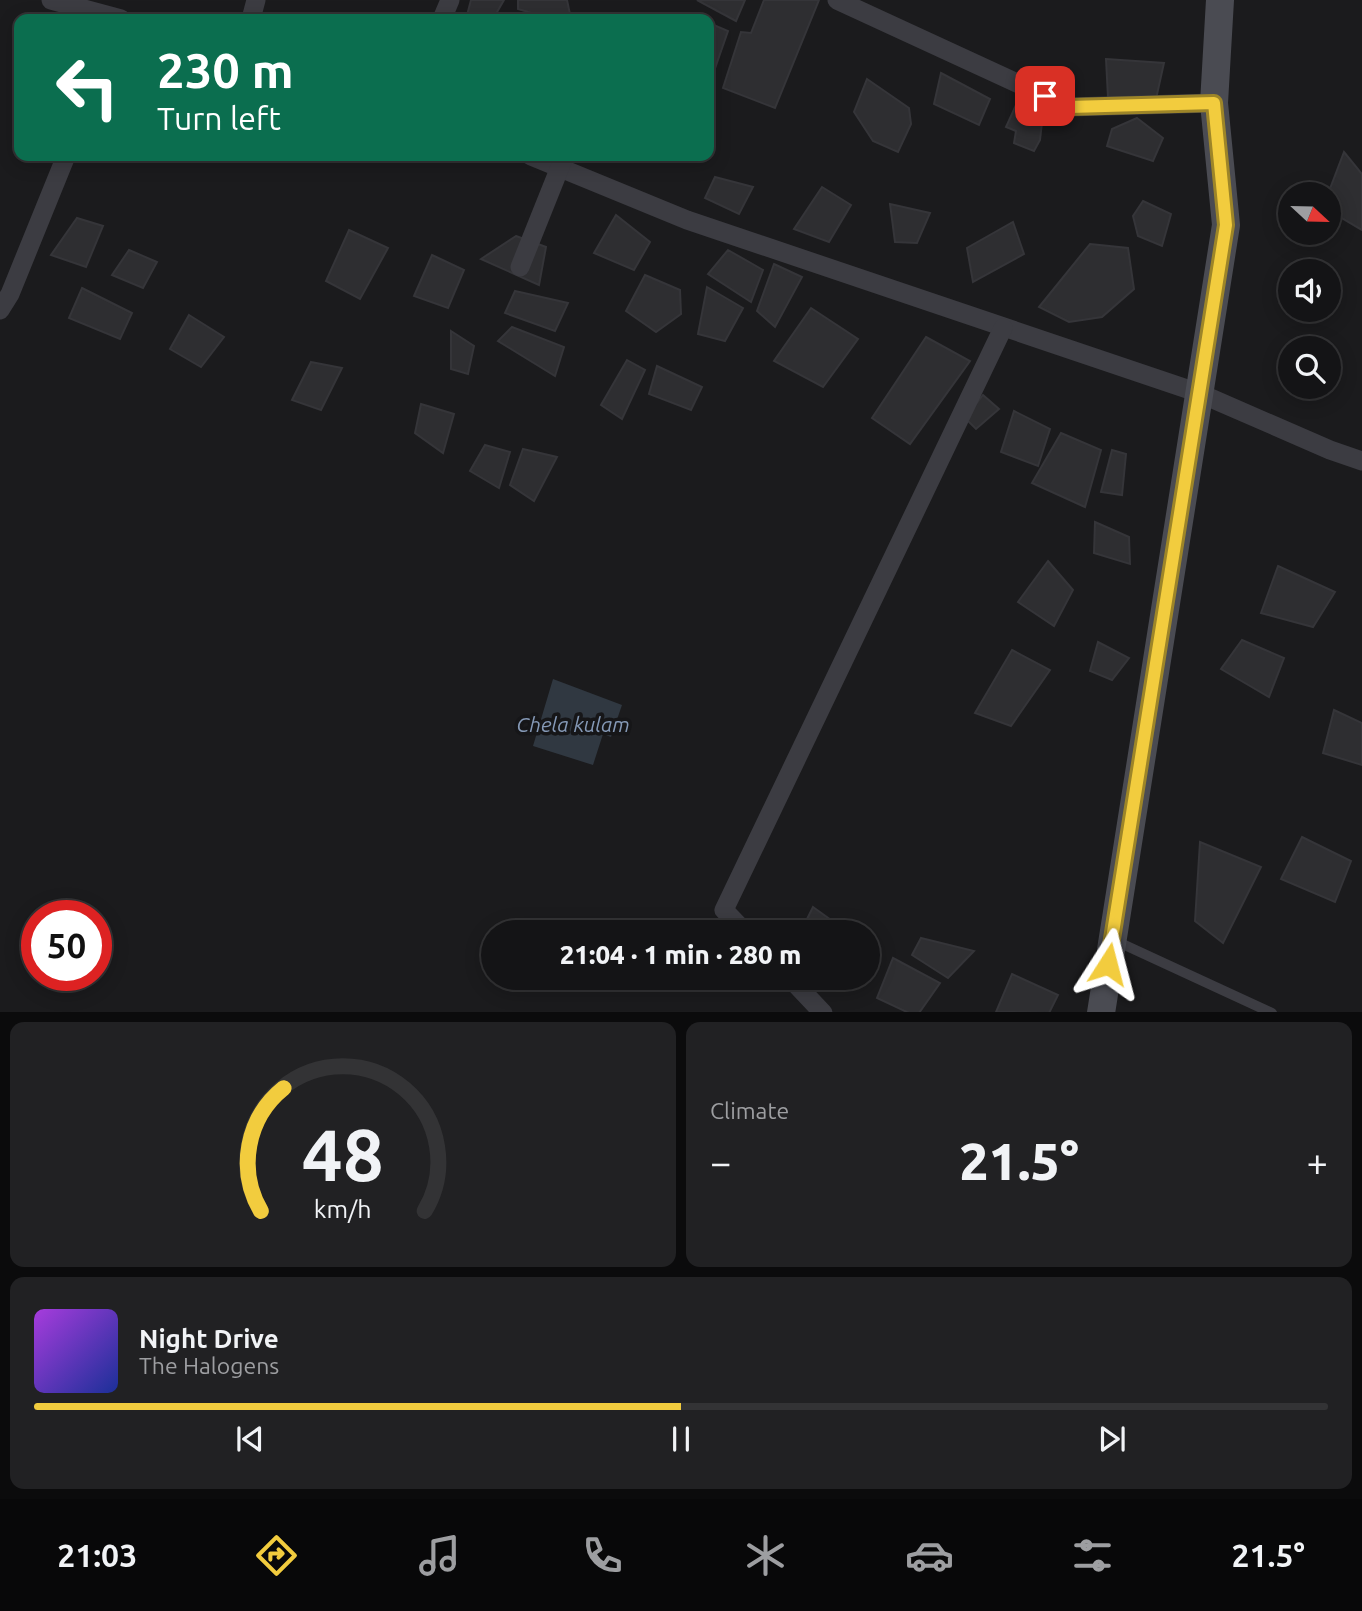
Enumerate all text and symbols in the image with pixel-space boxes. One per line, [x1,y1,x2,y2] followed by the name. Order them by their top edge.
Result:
[42,42,133,133] icon: left
[157,42,294,97] text: 230 m
[1015,66,1075,126] pin
[1026,77,1064,115] icon: arrive
[157,100,281,136] text: Turn left
[1278,182,1340,245] north arrow
[1278,182,1341,399] map controls
[1278,259,1341,322] button: sound
[1278,336,1341,399] button: search
[516,712,630,736] water label: Chela kulam
[21,900,112,991] speed limit sign: 50
[1071,927,1145,1001] position arrow
[560,940,801,969] text: 21:04 · 1 min · 280 m
[710,1098,789,1123] text: Climate
[302,1113,384,1195] text: 48
[959,1132,1079,1190] text: 21.5°
[710,1141,731,1183] text: −
[1307,1141,1328,1183] text: +
[314,1194,372,1222] text: km/h
[139,1324,279,1353] text: Night Drive
[139,1353,279,1378] text: The Halogens
[231,1420,269,1458] icon: previous
[662,1420,700,1458] icon: pause
[1093,1420,1131,1458] icon: next
[252,1531,301,1580] icon: directions
[415,1531,464,1580] icon: music
[578,1531,627,1580] icon: phone
[741,1531,790,1580] icon: climate
[905,1531,954,1580] icon: car
[1068,1531,1117,1580] icon: filters
[57,1537,137,1573] text: 21:03
[1231,1537,1305,1573] text: 21.5°

